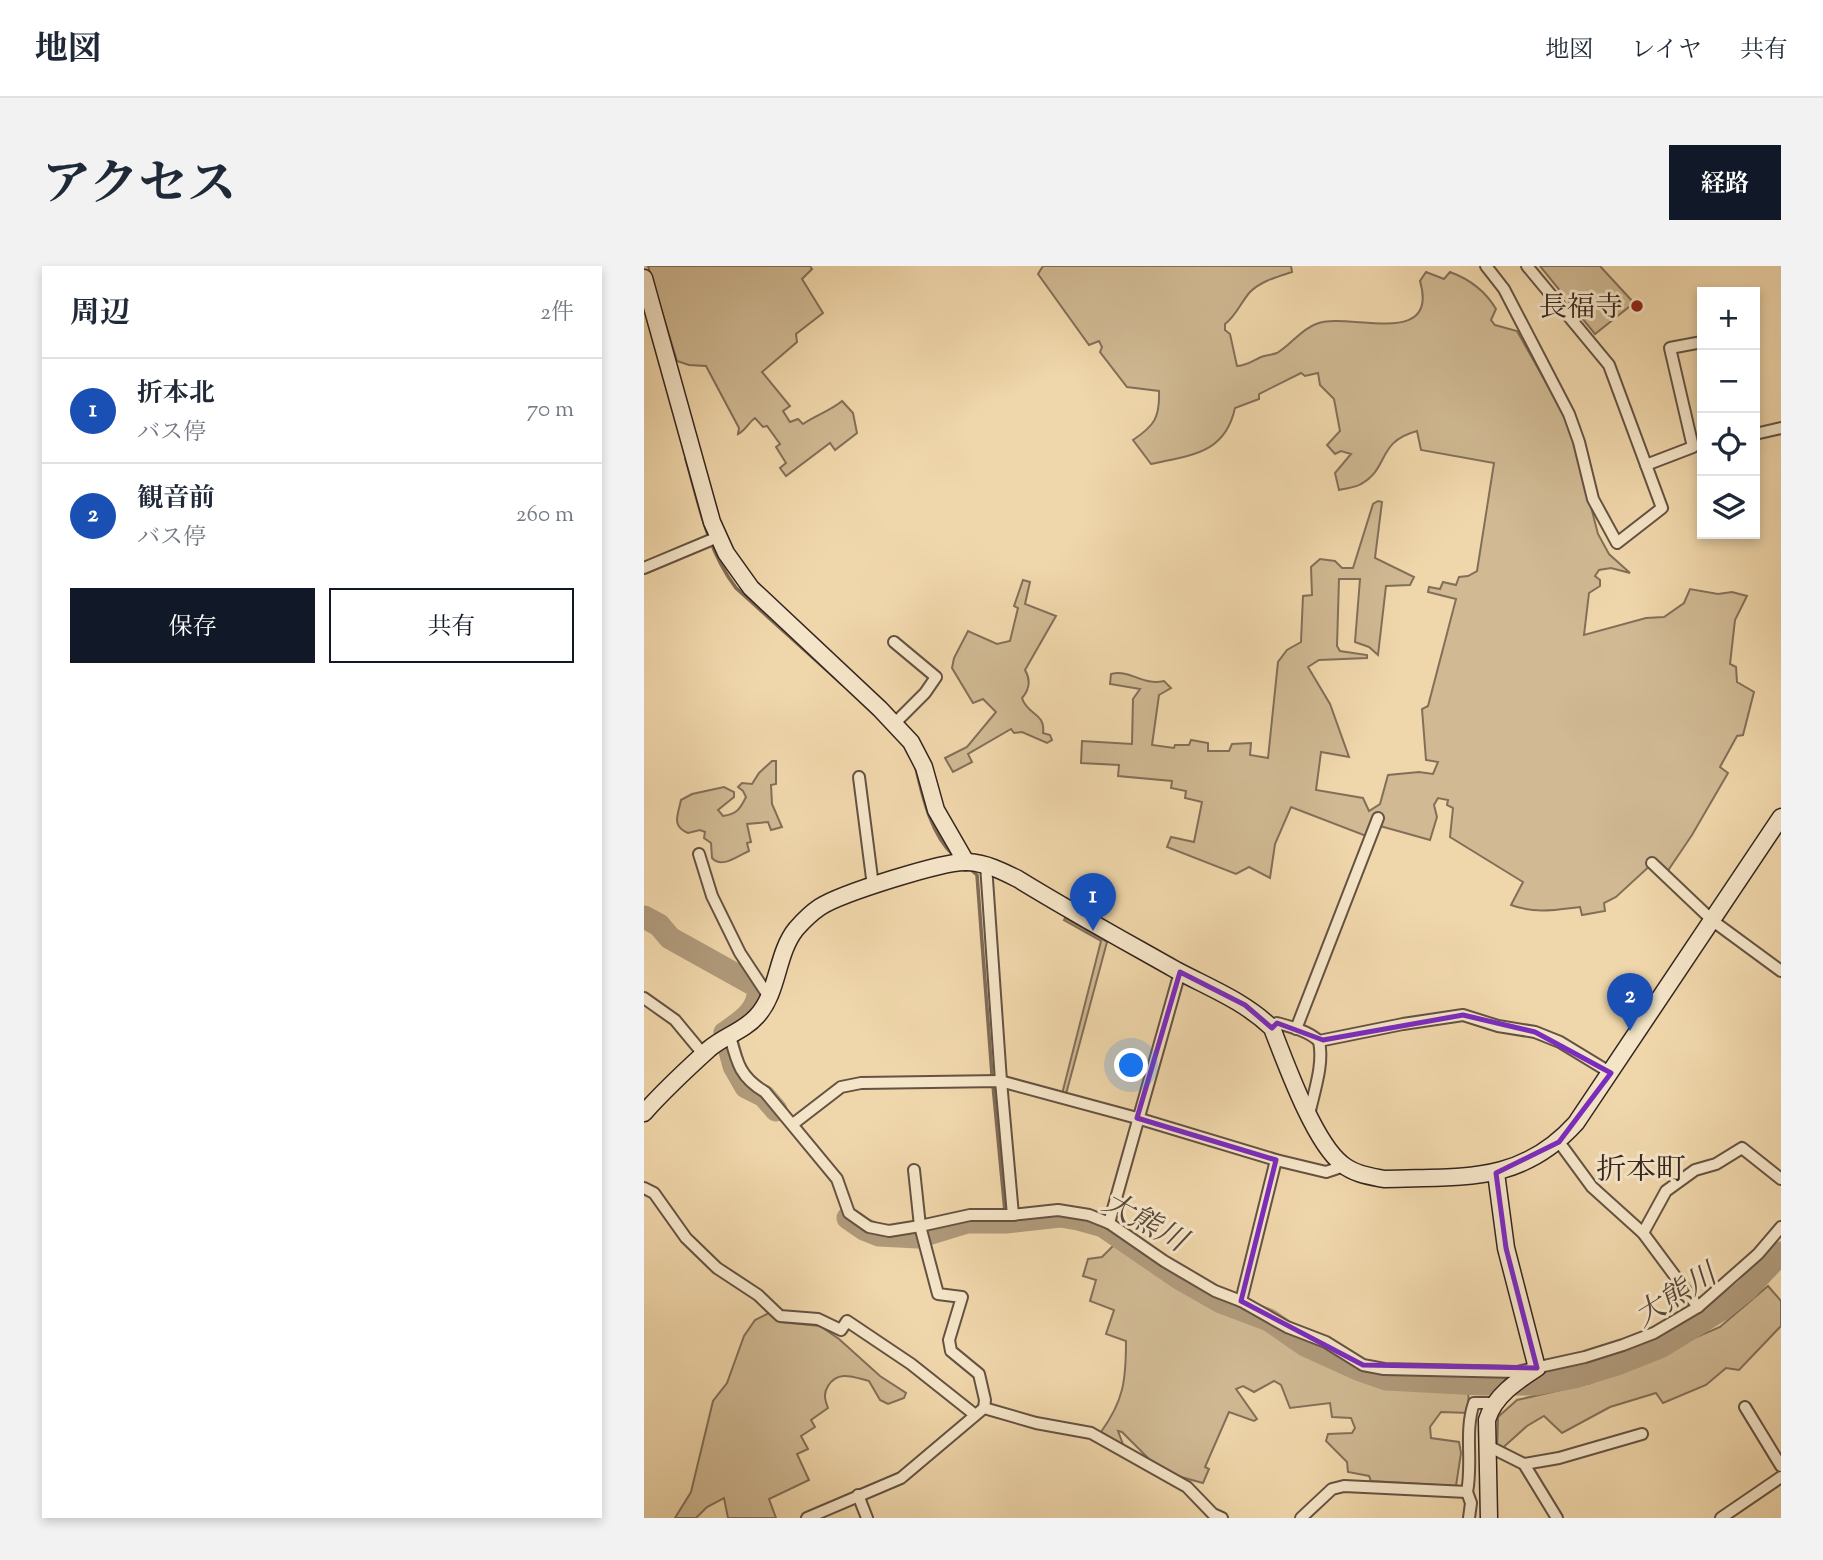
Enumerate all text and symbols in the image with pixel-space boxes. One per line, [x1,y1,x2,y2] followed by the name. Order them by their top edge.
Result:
[35,27,101,75] text: 地図
[1545,34,1593,68] text: 地図
[1631,34,1702,68] text: レイヤ
[1740,34,1788,68] text: 共有
[1669,145,1781,220] button: 経路
[42,152,237,222] text: アクセス
[1697,287,1760,539] map controls
[1697,287,1760,350] button: +
[1539,289,1623,329] place label: 長福寺
[70,293,130,336] text: 周辺
[540,297,574,330] text: 2件
[1629,298,1645,314] marker: 長福寺
[1697,350,1760,413] button: −
[137,376,215,413] text: 折本北
[89,394,97,427] text: 1
[527,394,574,427] text: 70 m
[1697,413,1760,476] button: locate
[137,417,206,450] text: バス停
[1697,476,1760,539] button: layers
[137,481,215,518] text: 観音前
[88,499,98,532] text: 2
[516,499,574,532] text: 260 m
[137,522,206,555] text: バス停
[70,588,315,663] button: 保存
[329,588,574,663] button: 共有
[1070,873,1116,931] pin: 1
[1607,973,1653,1031] pin: 2
[1114,1048,1148,1082] your location
[1596,1150,1686,1193] district label: 折本町
[1094,1183,1196,1265] water label: 大熊川
[1627,1253,1728,1339] water label: 大熊川

